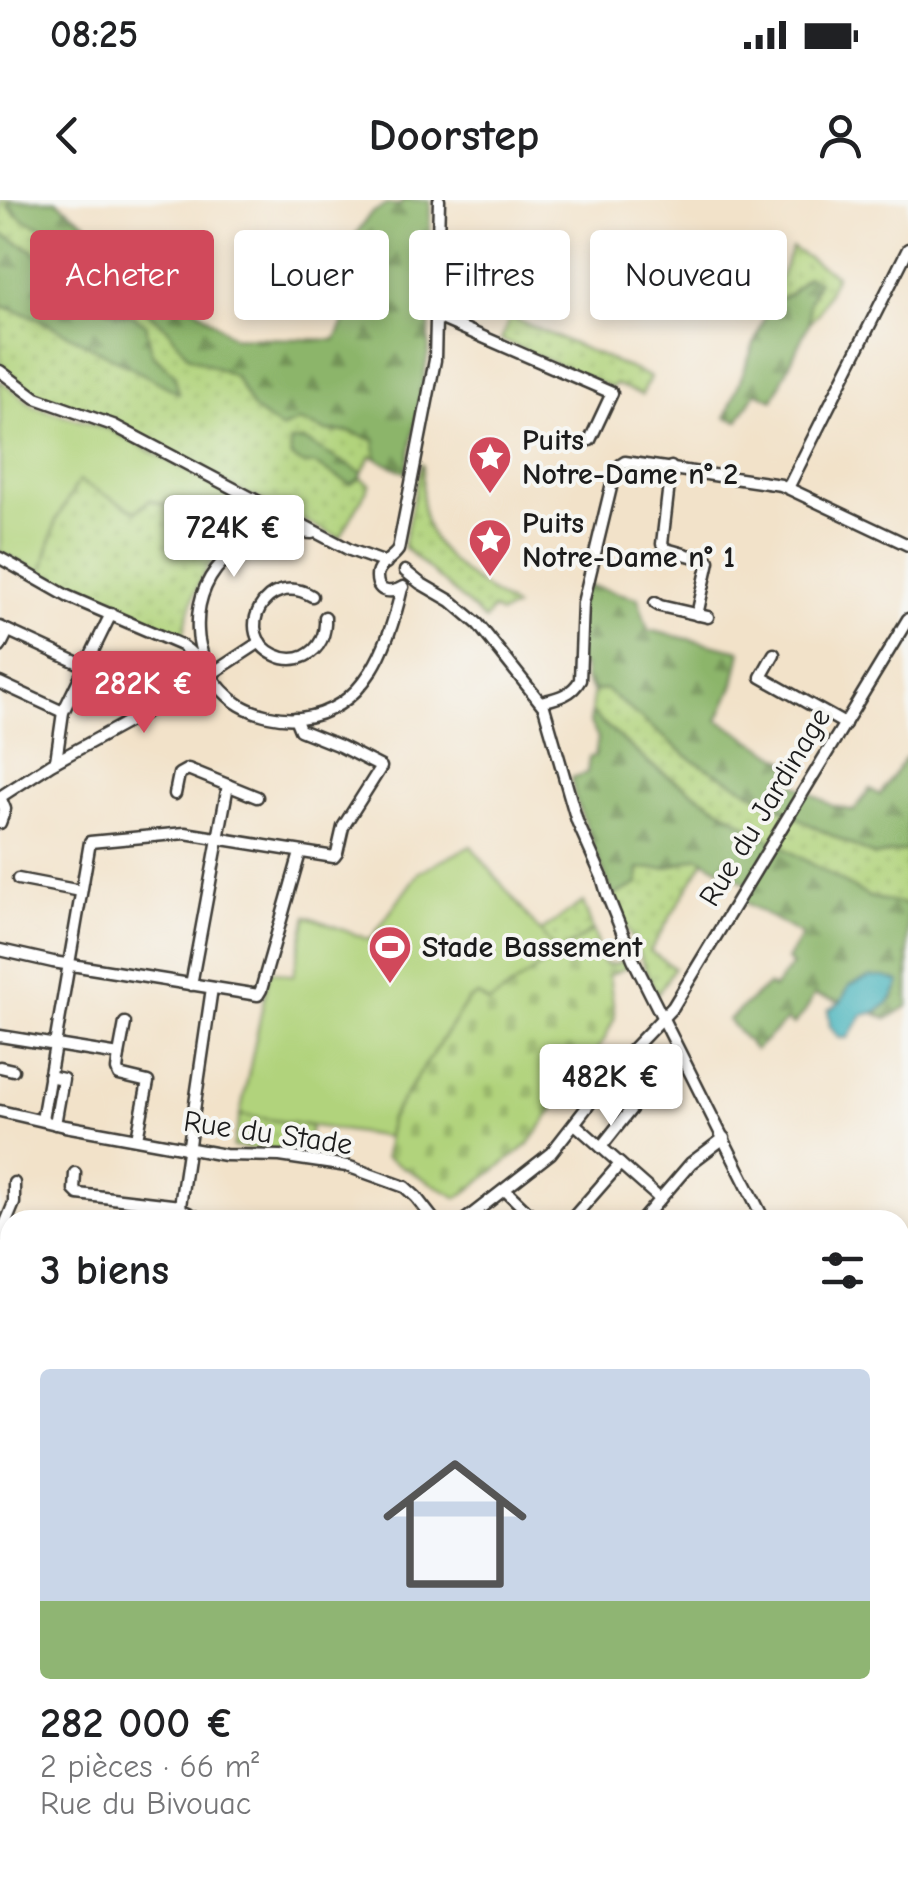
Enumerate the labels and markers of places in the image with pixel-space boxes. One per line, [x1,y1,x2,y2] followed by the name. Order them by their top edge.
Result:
[522,423,738,492] place label: Puits Notre-Dame n° 2
[467,434,513,495] place icon: Puits Notre-Dame n° 2
[153,495,315,580] pin: 724K €
[522,506,735,575] place label: Puits Notre-Dame n° 1
[467,517,513,578] place icon: Puits Notre-Dame n° 1
[63,651,225,736] pin: 282K €
[367,924,413,985] sports icon: Stade Bassement
[422,930,644,965] place label: Stade Bassement
[530,1044,692,1129] pin: 482K €

